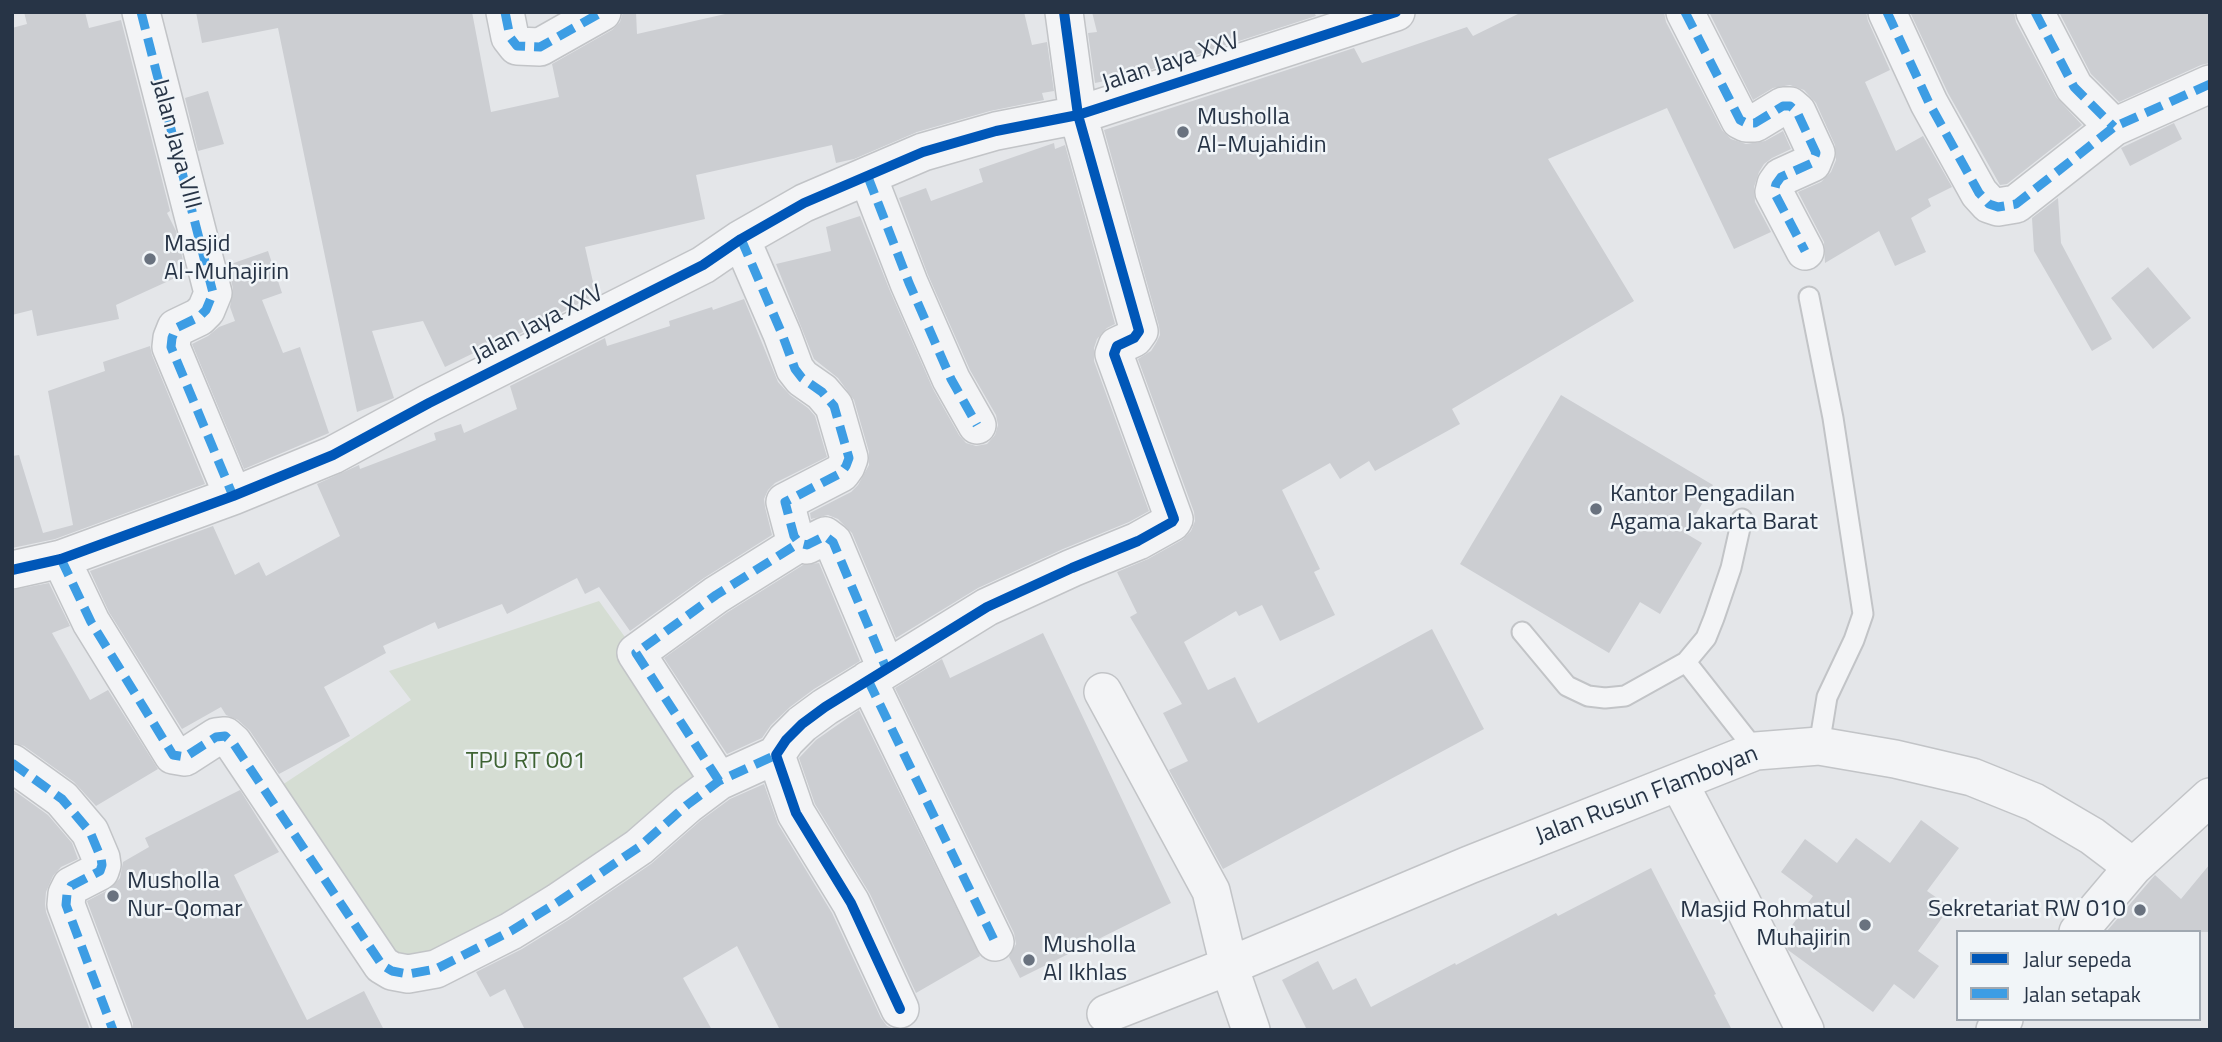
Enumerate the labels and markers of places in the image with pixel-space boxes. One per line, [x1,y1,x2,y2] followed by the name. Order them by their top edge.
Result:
[1197,104,1327,160] place label: Musholla Al-Mujahidin
[1175,124,1191,140] marker: Musholla Al-Mujahidin
[164,231,289,287] place label: Masjid Al-Muhajirin
[142,251,158,267] marker: Masjid Al-Muhajirin
[1610,481,1818,537] place label: Kantor Pengadilan Agama Jakarta Barat
[1588,501,1604,517] marker: Kantor Pengadilan Agama Jakarta Barat
[127,868,243,924] place label: Musholla Nur-Qomar
[105,888,121,904] marker: Musholla Nur-Qomar
[1928,896,2126,924] place label: Sekretariat RW 010
[1680,897,1851,953] place label: Masjid Rohmatul Muhajirin
[2132,902,2148,918] marker: Sekretariat RW 010
[1857,917,1873,933] marker: Masjid Rohmatul Muhajirin
[1043,932,1136,988] place label: Musholla Al Ikhlas
[1021,952,1037,968] marker: Musholla Al Ikhlas

